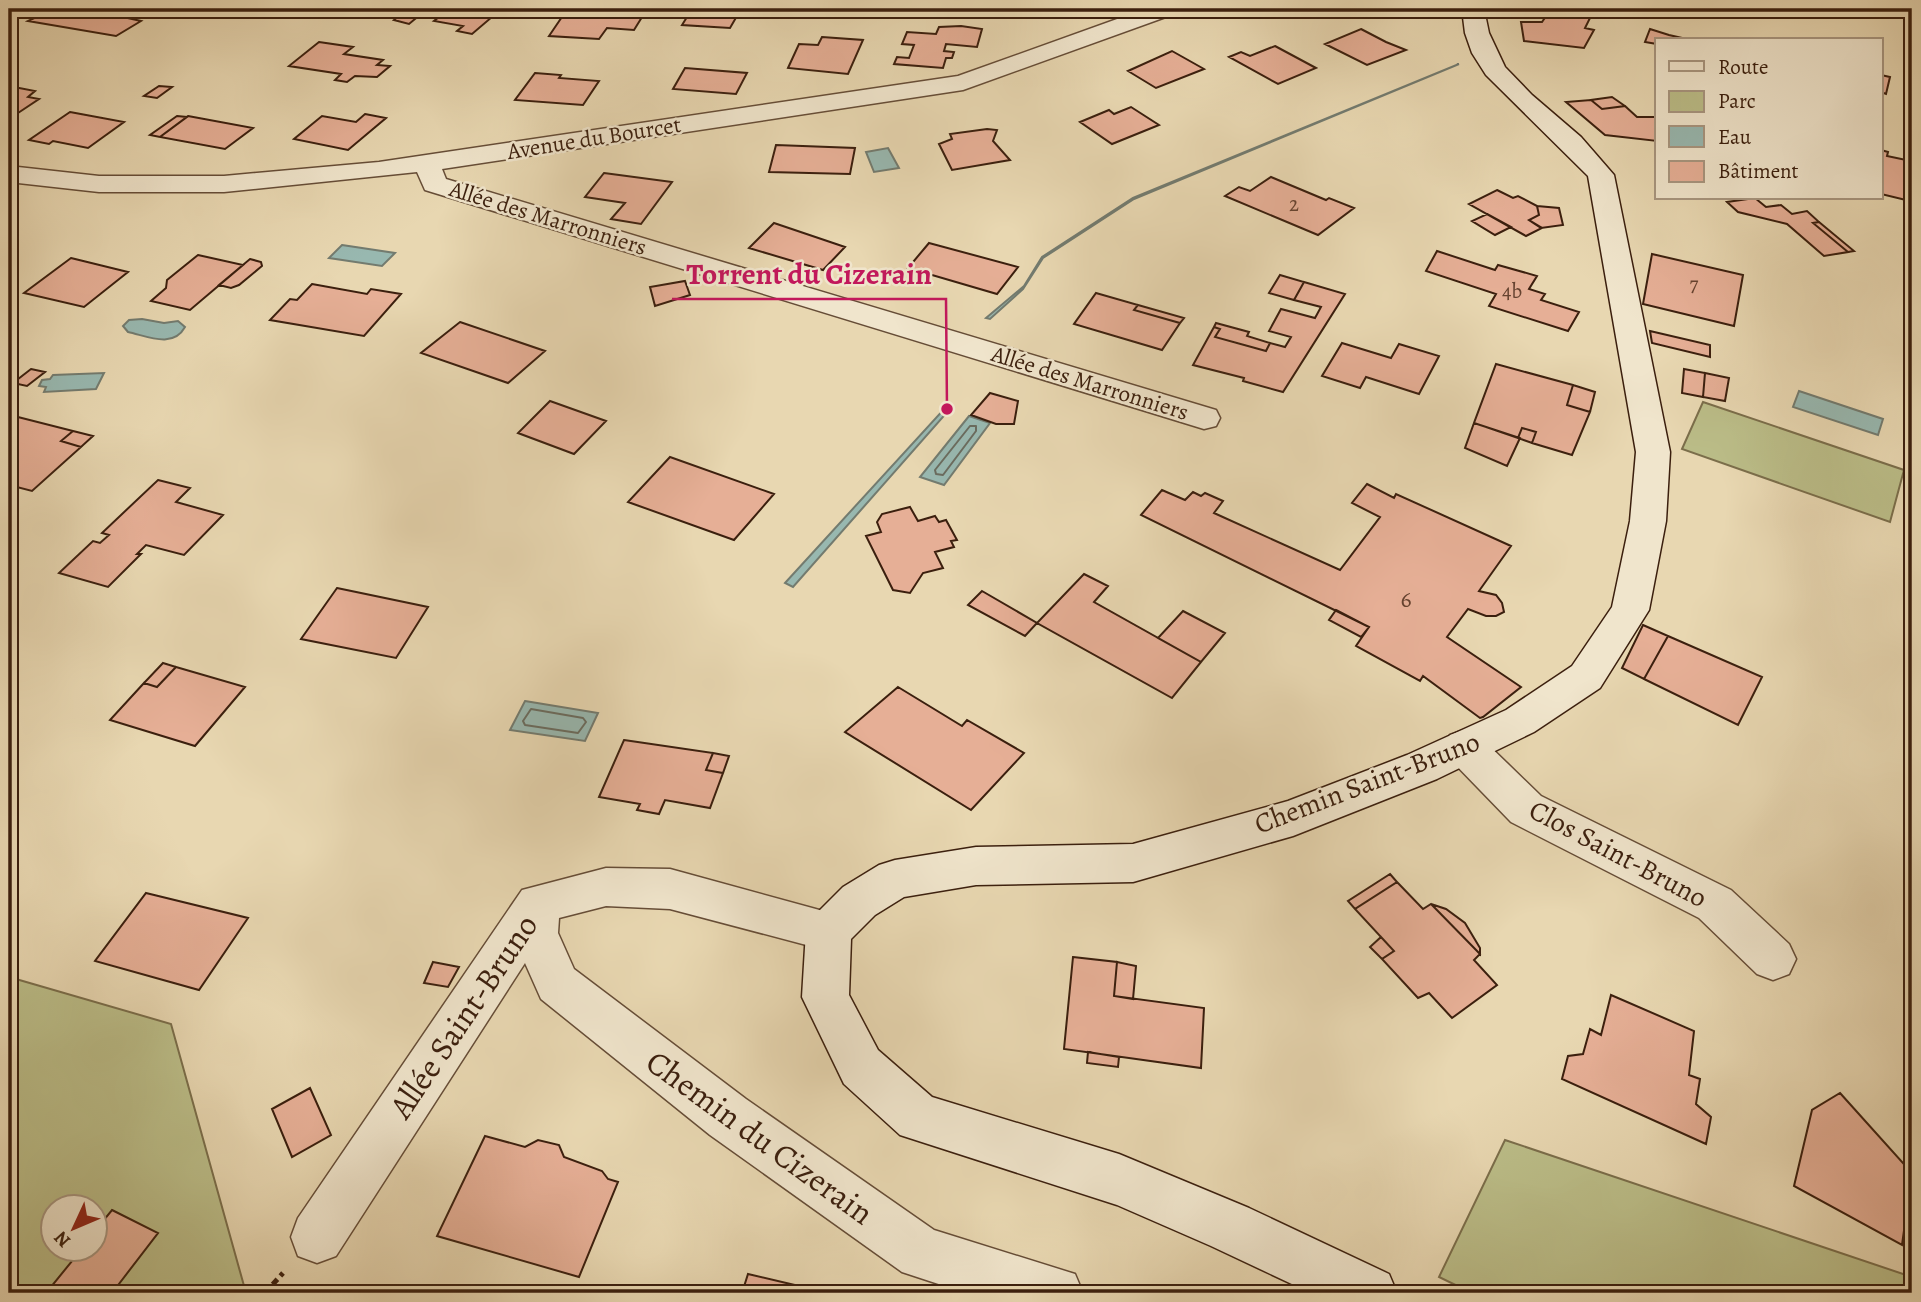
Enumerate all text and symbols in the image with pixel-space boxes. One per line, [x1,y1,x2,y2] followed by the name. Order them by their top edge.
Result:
[1655,38,1882,200] legend
[1718,53,1768,81] text: Route
[1718,87,1756,115] text: Parc
[504,109,684,167] street label: Avenue du Bourcet
[1718,123,1752,151] text: Eau
[1718,157,1799,185] text: Bâtiment
[445,173,650,263] street label: Allée des Marronniers
[1289,190,1299,218] house number: 2
[672,248,946,299] callout: Torrent du Cizerain
[686,254,932,294] text: Torrent du Cizerain
[1690,270,1699,298] house number: 7
[1502,277,1522,305] house number: 4b
[987,338,1192,428] street label: Allée des Marronniers
[1400,583,1412,615] house number: 6
[1249,723,1485,843] street label: Chemin Saint-Bruno
[1522,791,1714,917] street label: Clos Saint-Bruno
[377,905,548,1128] street label: Allée Saint-Bruno
[637,1039,883,1235] street label: Chemin du Cizerain
[38,1194,108,1264] north arrow
[48,1225,77,1253] text: N

